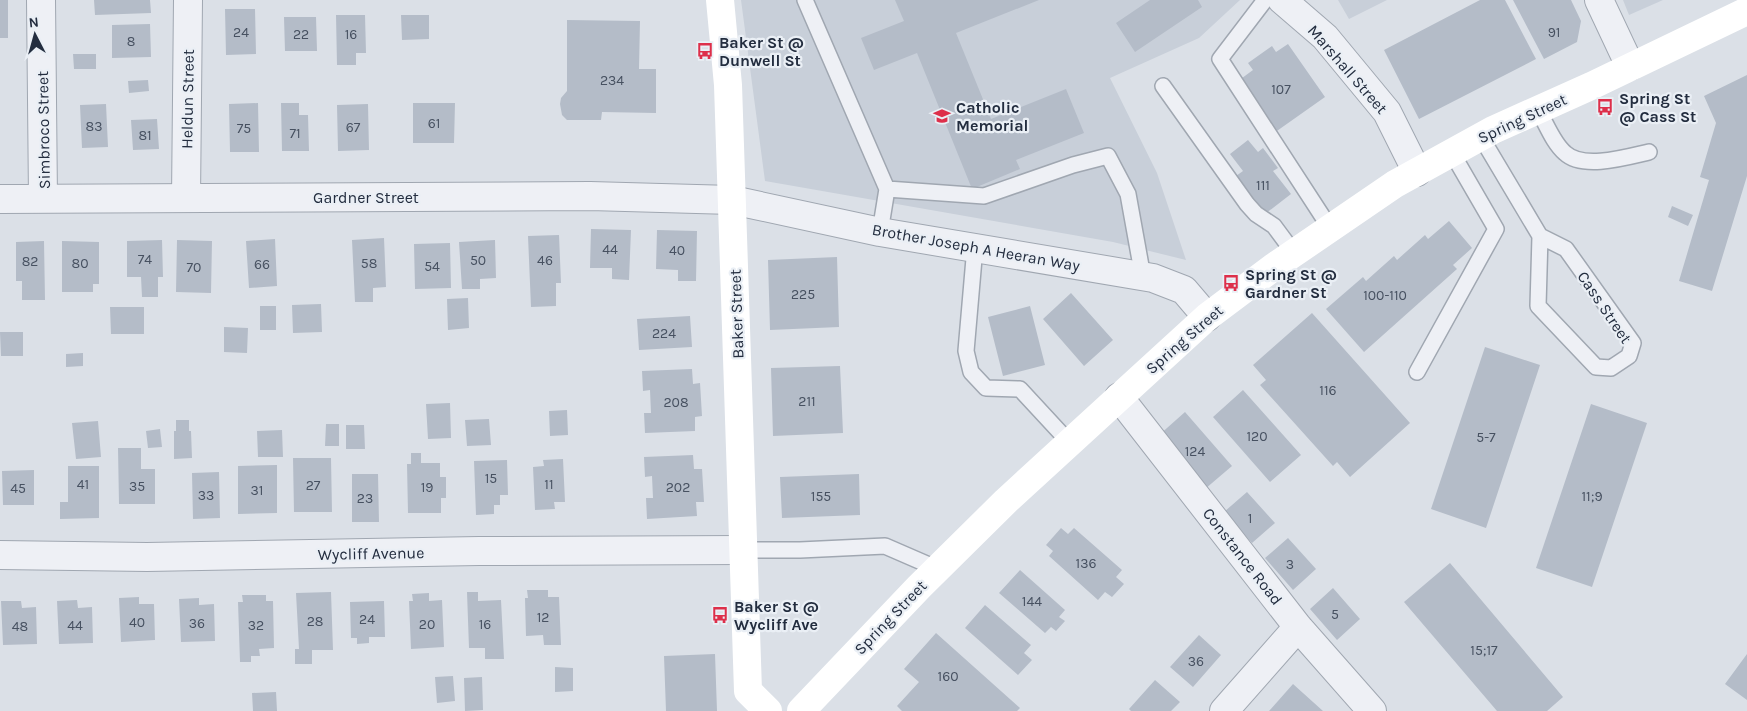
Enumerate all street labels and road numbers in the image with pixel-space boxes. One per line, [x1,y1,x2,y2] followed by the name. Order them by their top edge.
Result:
[1304,21,1391,118] street label: Marshall Street
[177,49,198,149] street label: Heldun Street
[33,71,54,189] street label: Simbroco Street
[1475,90,1570,147] street label: Spring Street
[313,188,419,207] street label: Gardner Street
[870,220,1082,275] street label: Brother Joseph A Heeran Way
[1573,267,1636,347] street label: Cass Street
[725,269,748,359] street label: Baker Street
[1142,301,1227,378] street label: Spring Street
[1199,504,1286,609] street label: Constance Road
[318,543,425,564] street label: Wycliff Avenue
[850,576,931,658] street label: Spring Street

